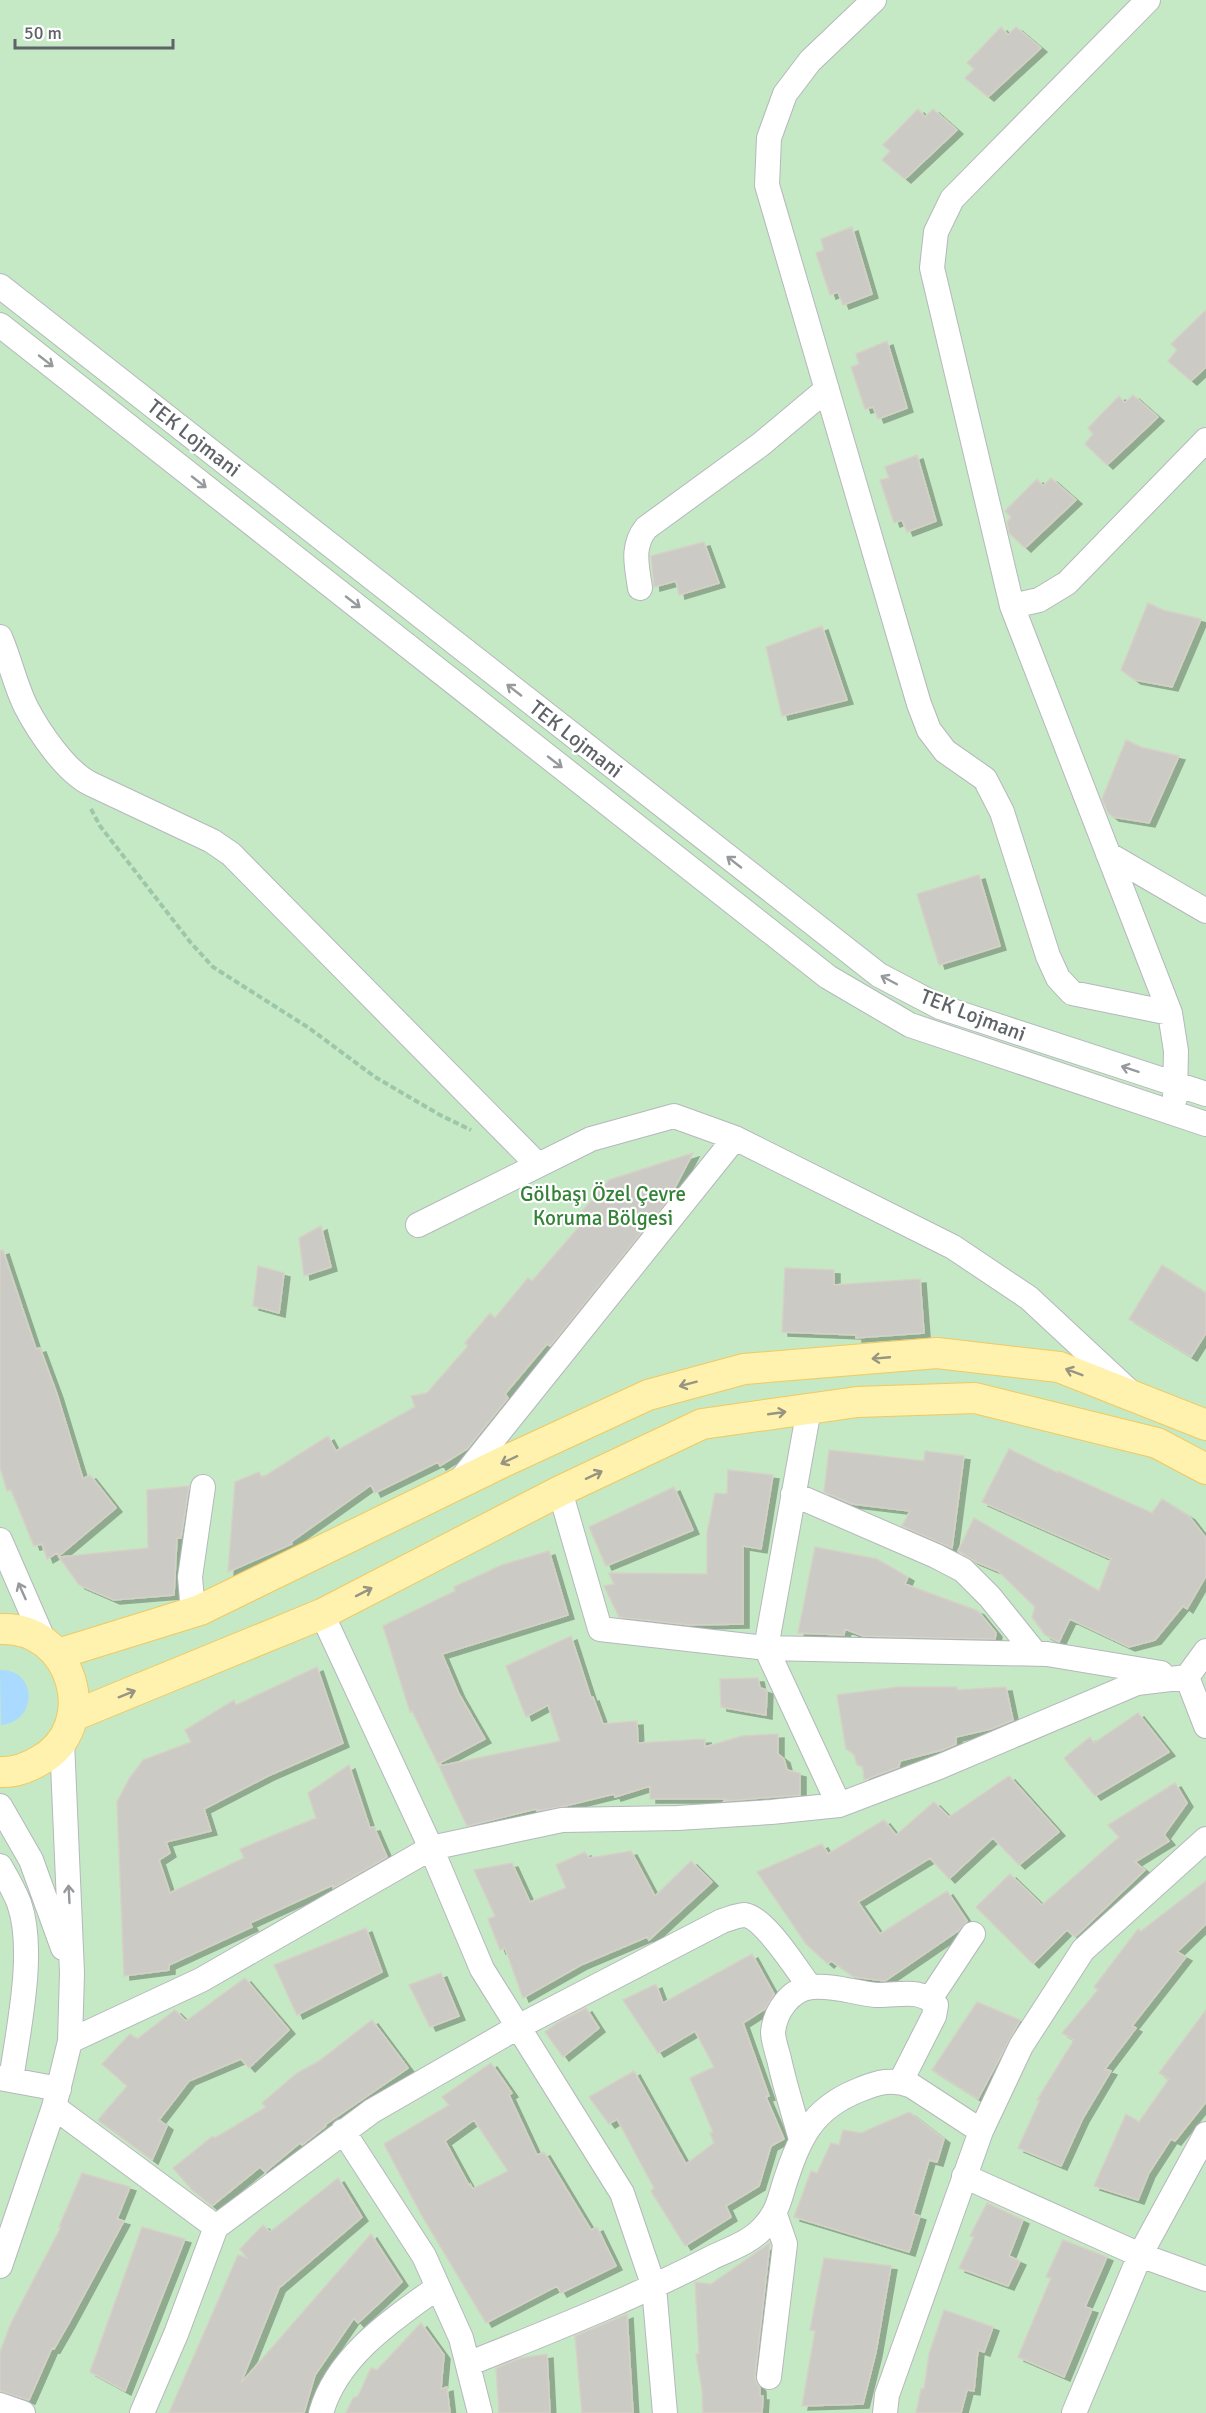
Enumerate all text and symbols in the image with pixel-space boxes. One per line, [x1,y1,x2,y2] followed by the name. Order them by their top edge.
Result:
[15,12,172,50] scale bar
[24,22,62,44] text: 50 m
[38,355,54,368] one-way arrow
[142,394,246,482] street label: TEK Lojmani
[191,475,207,488] one-way arrow
[344,596,360,609] one-way arrow
[507,683,523,696] one-way arrow
[524,695,628,783] street label: TEK Lojmani
[547,755,563,768] one-way arrow
[726,856,742,869] one-way arrow
[881,974,898,986] one-way arrow
[916,983,1030,1047] street label: TEK Lojmani
[1121,1063,1140,1074] one-way arrow
[520,1181,686,1231] park label: Gölbaşı Özel Çevre Koruma Bölgesi
[871,1353,891,1364] one-way arrow
[1065,1366,1083,1377] one-way arrow
[679,1379,698,1390] one-way arrow
[766,1408,786,1419] one-way arrow
[500,1454,518,1466] one-way arrow
[584,1469,602,1481] one-way arrow
[16,1582,27,1600] one-way arrow
[355,1586,372,1598] one-way arrow
[117,1688,136,1699] one-way arrow
[63,1884,74,1904] one-way arrow

